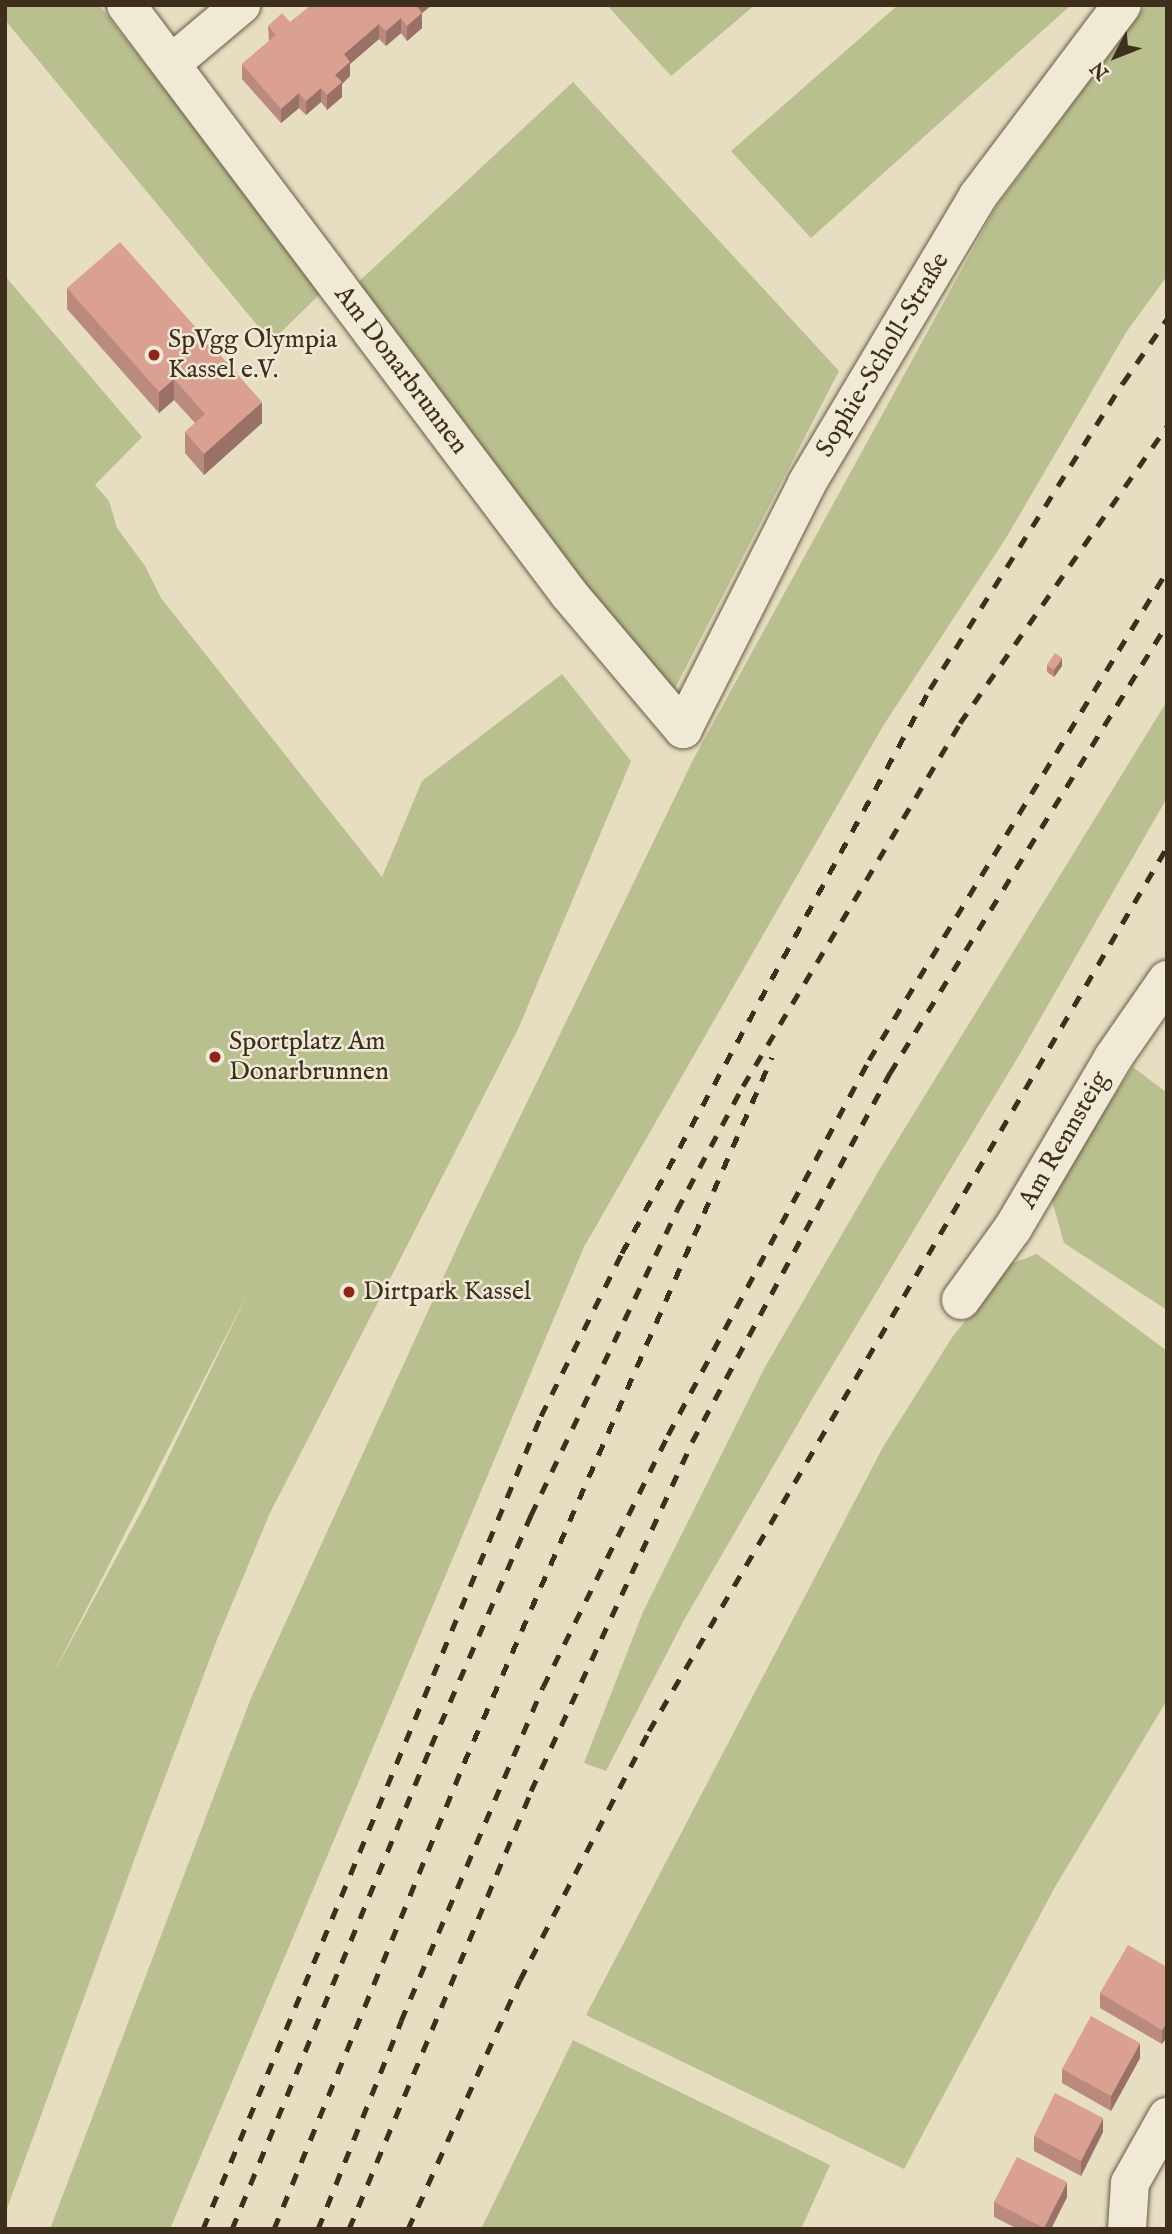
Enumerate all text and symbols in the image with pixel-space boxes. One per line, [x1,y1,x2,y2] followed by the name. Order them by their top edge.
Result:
[1081,21,1151,91] north arrow
[1086,56,1115,84] text: N
[810,247,956,463] street label: Sophie-Scholl-Straße
[327,280,475,460] street label: Am Donarbrunnen
[168,324,337,386] place label: SpVgg Olympia Kassel e.V.
[146,347,162,363] marker: SpVgg Olympia Kassel e.V.
[229,1026,389,1088] place label: Sportplatz Am Donarbrunnen
[207,1049,223,1065] marker: Sportplatz Am Donarbrunnen
[1012,1066,1116,1214] street label: Am Rennsteig
[363,1276,531,1308] place label: Dirtpark Kassel
[341,1284,357,1300] marker: Dirtpark Kassel

